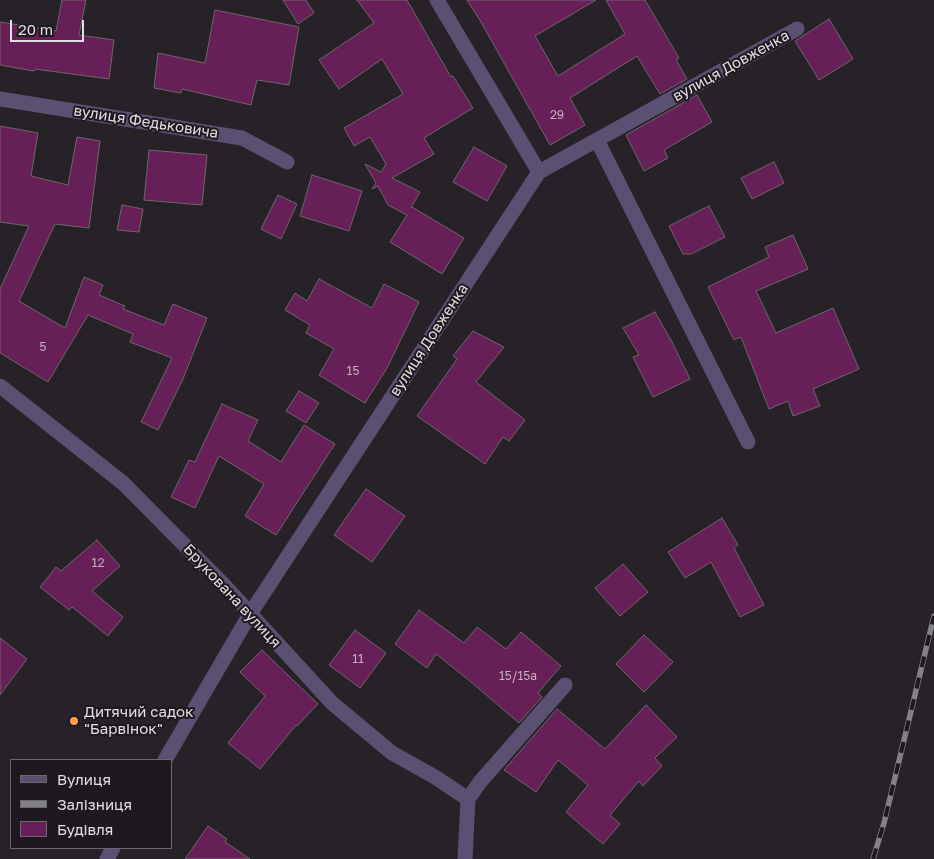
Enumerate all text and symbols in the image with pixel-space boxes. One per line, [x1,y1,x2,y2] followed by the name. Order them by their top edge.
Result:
[12,10,86,42] scale bar
[18,20,53,38] text: 20 m
[670,26,792,106] street label: вулиця Довженка
[72,102,220,142] street label: вулиця Федьковича
[550,108,564,122] house number: 29
[386,280,472,400] street label: вулиця Довженка
[40,340,46,354] house number: 5
[347,364,359,378] house number: 15
[179,540,285,652] street label: Брукована вулиця
[92,556,104,570] house number: 12
[352,652,364,666] house number: 11
[499,669,537,683] house number: 15/15а
[84,703,194,738] place label: Дитячий садок "Барвінок"
[68,715,80,727] marker: Дитячий садок "Барвінок"
[10,759,172,849] legend
[57,770,111,788] text: Вулиця
[57,795,132,813] text: Залізниця
[57,820,113,838] text: Будівля

